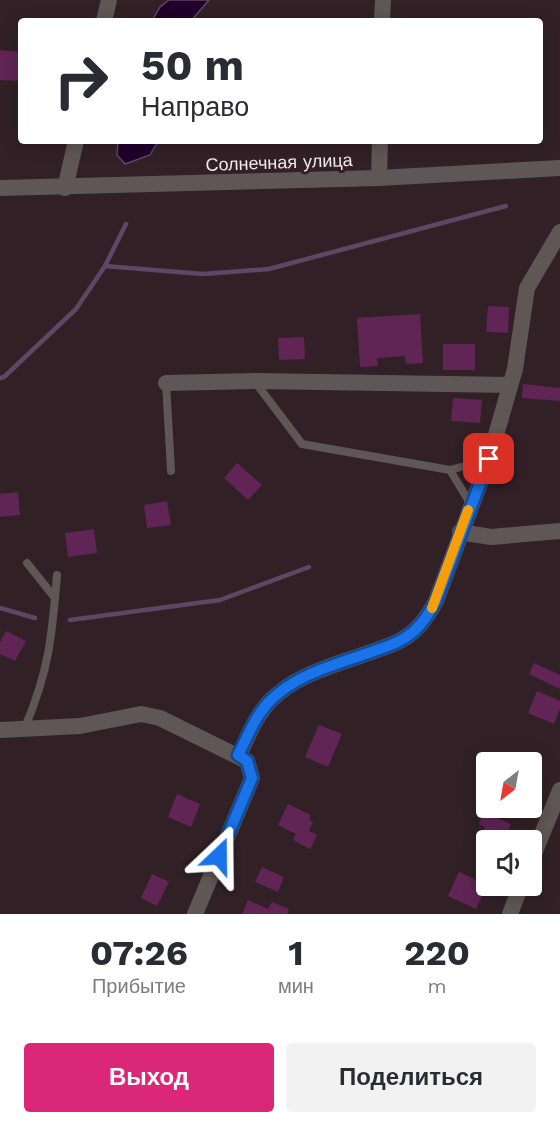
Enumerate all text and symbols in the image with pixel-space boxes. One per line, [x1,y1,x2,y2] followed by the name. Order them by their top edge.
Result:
[141,41,244,90] text: 50 m
[42,42,120,120] icon: right
[141,91,249,123] text: Направо
[205,149,354,175] street label: Солнечная улица
[463,433,514,484] pin
[472,442,505,475] icon: arrive
[476,752,542,818] north arrow
[476,752,542,896] map controls
[187,824,251,888] position arrow
[476,830,542,896] button: sound
[90,932,188,974] text: 07:26
[288,932,304,974] text: 1
[404,932,470,974] text: 220
[92,974,186,998] text: Прибытие
[278,974,314,998] text: мин
[427,974,446,998] text: m
[24,1043,274,1112] button: Выход
[286,1043,536,1112] button: Поделиться

